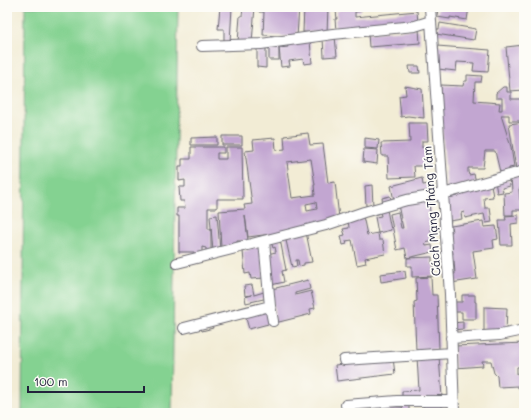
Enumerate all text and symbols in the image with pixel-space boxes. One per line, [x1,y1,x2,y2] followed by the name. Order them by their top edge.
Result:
[418,145,444,277] street label: Cách Mạng Tháng Tám
[28,368,144,394] scale bar
[34,373,68,389] text: 100 m

